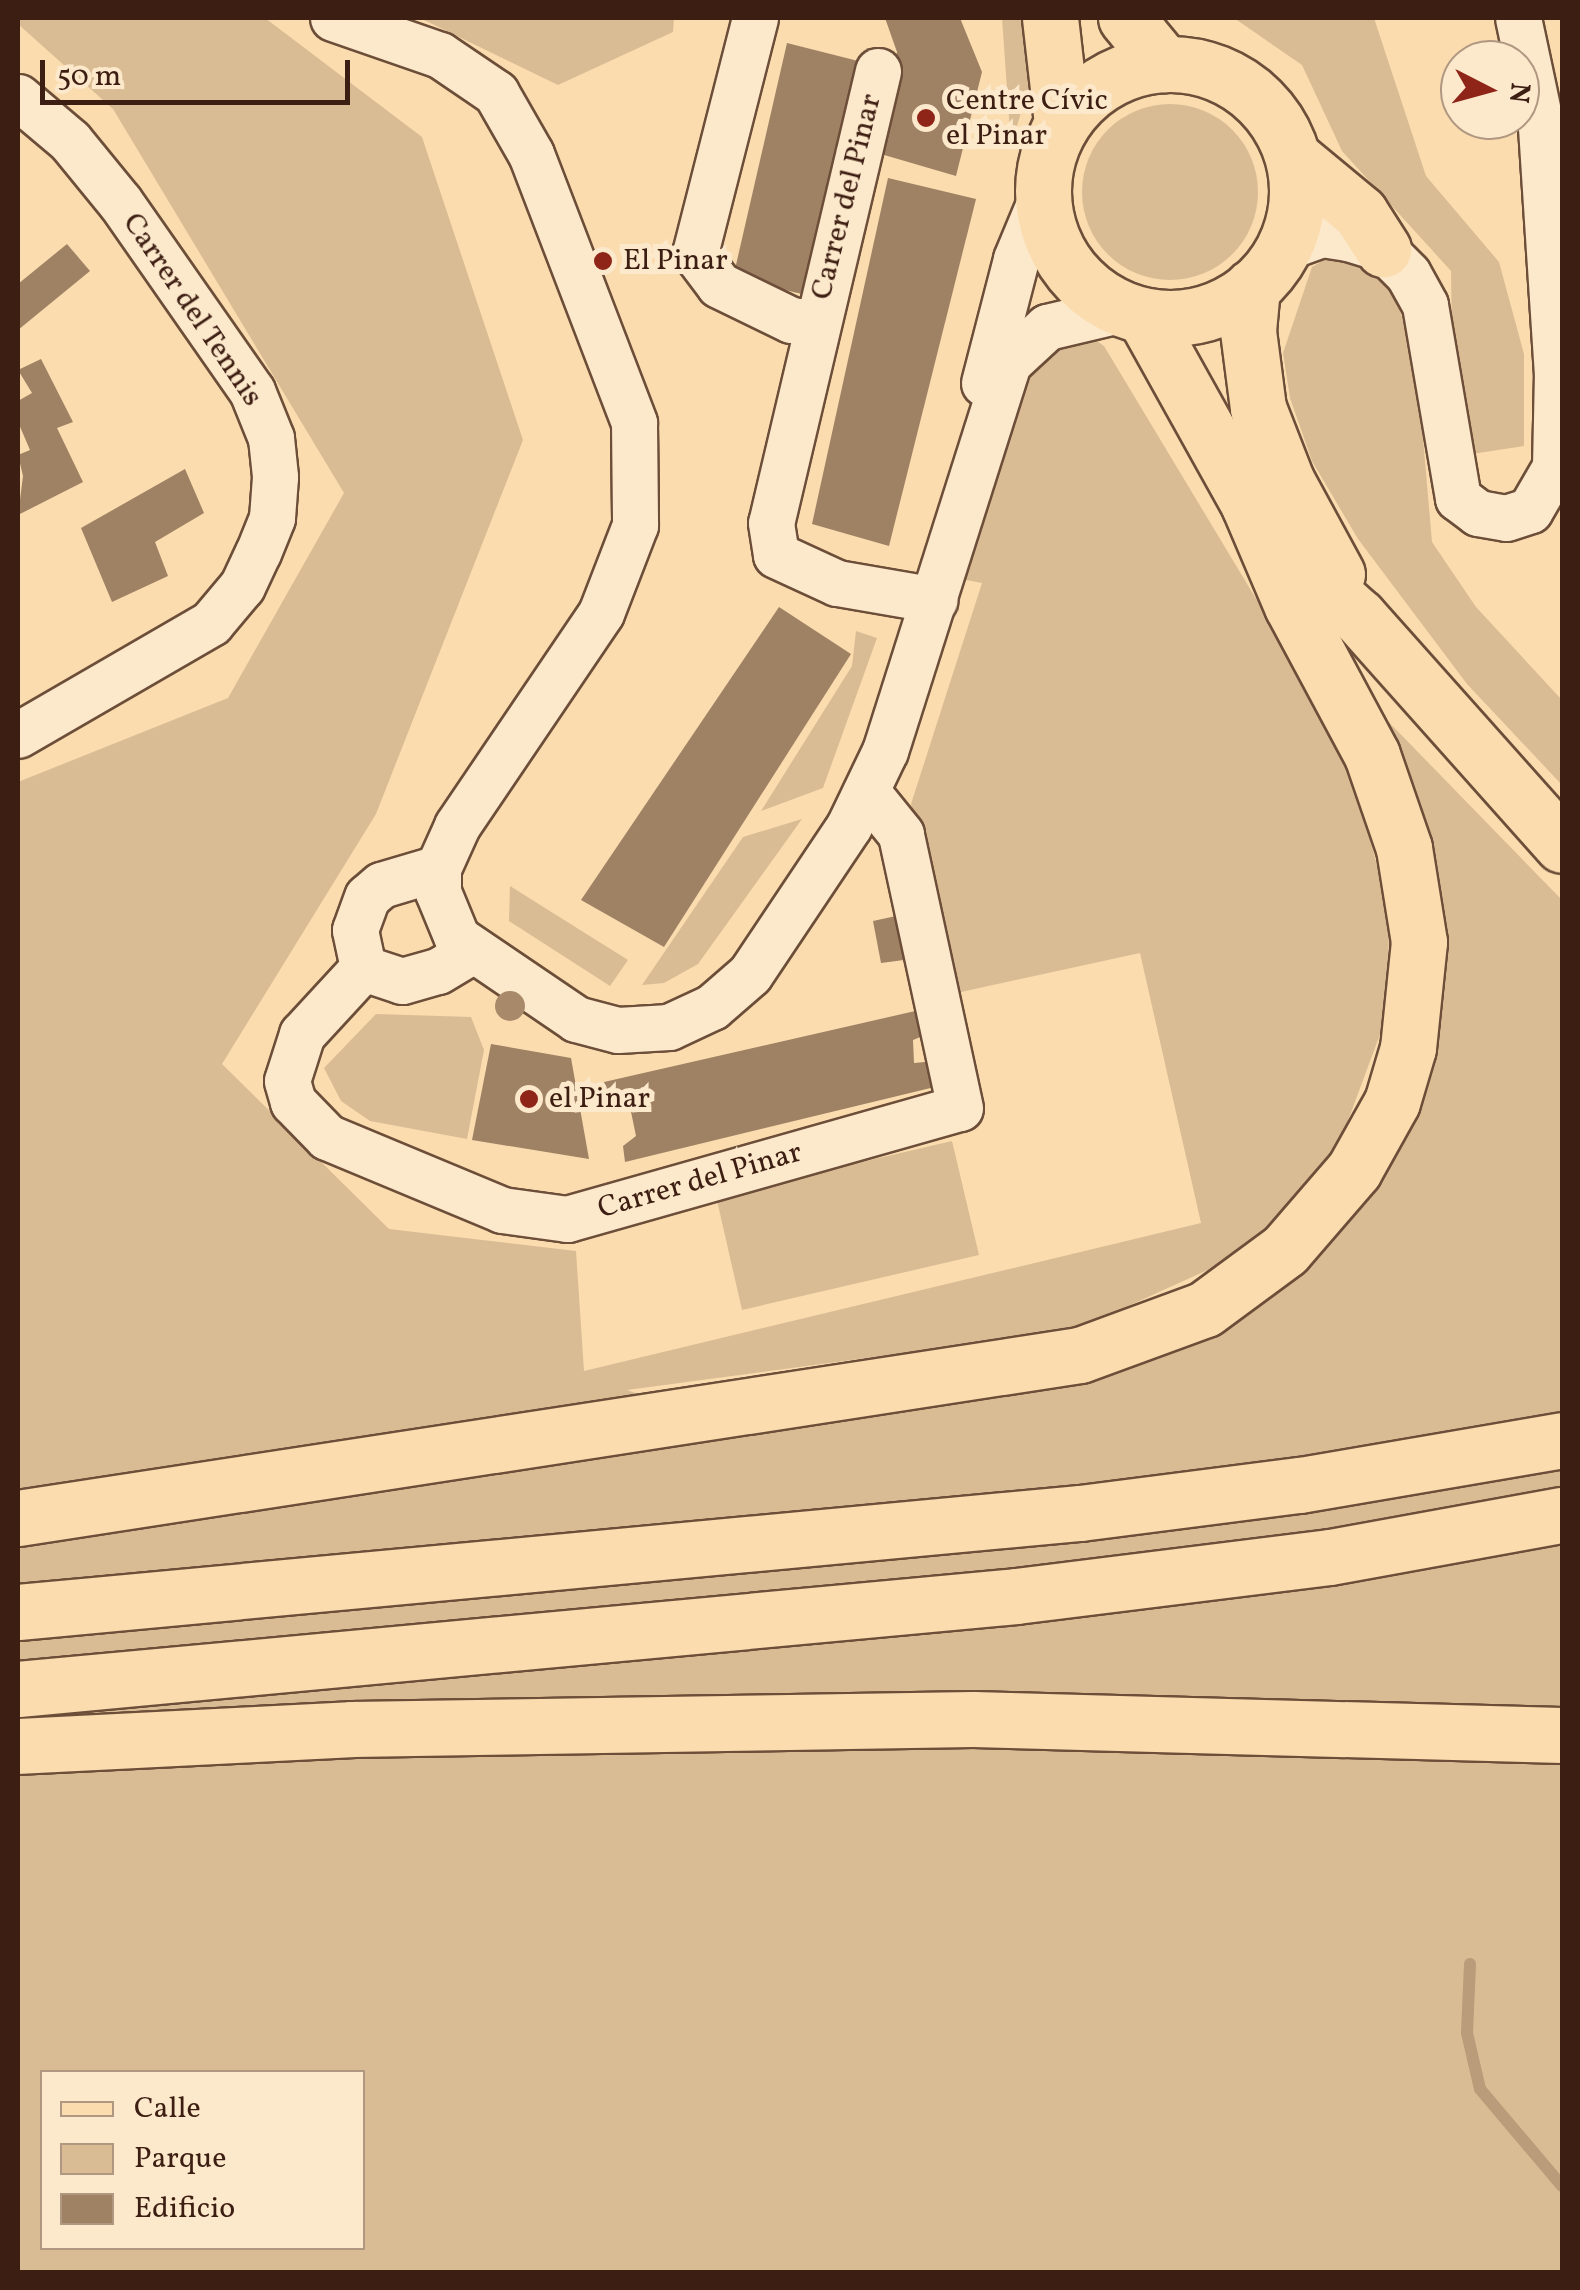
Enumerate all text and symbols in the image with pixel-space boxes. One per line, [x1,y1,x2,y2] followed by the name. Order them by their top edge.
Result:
[45,40,355,102] scale bar
[1440,40,1540,140] north arrow
[57,56,121,98] text: 50 m
[1498,81,1539,105] text: N
[946,83,1108,154] place label: Centre Cívic el Pinar
[804,91,890,303] street label: Carrer del Pinar
[915,107,937,129] marker: Centre Cívic el Pinar
[114,206,270,414] street label: Carrer del Tennis
[623,243,728,279] place label: El Pinar
[592,250,614,272] marker: El Pinar
[549,1081,650,1117] place label: el Pinar
[518,1088,540,1110] marker: el Pinar
[594,1135,806,1227] street label: Carrer del Pinar
[40,2070,365,2250] legend
[134,2088,201,2130] text: Calle
[134,2138,226,2180] text: Parque
[134,2188,235,2230] text: Edificio

